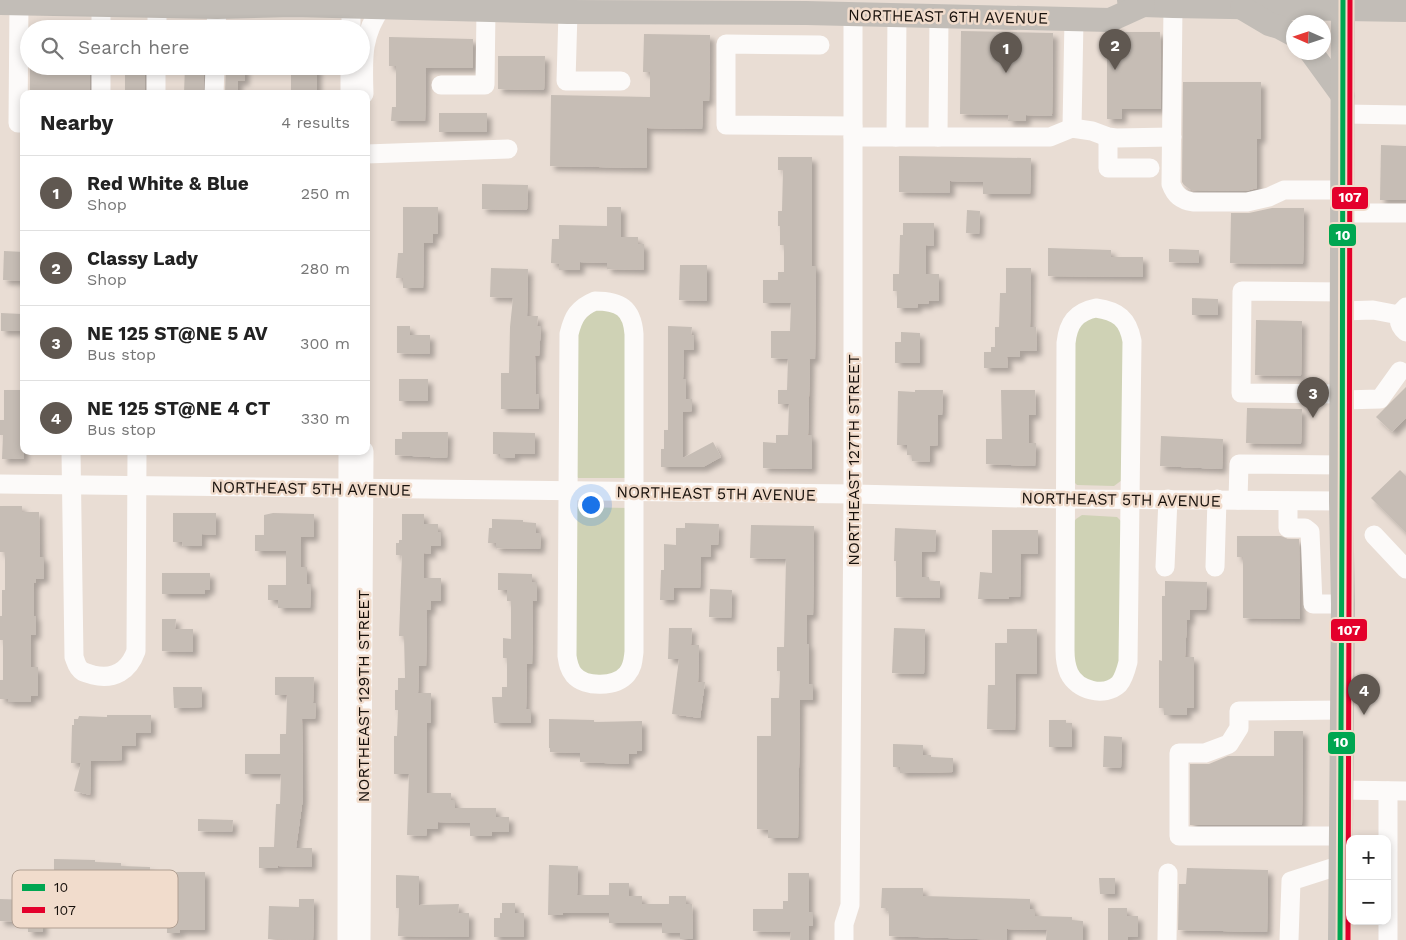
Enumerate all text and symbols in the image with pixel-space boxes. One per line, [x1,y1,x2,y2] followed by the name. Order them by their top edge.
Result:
[848,5,1048,28] street label: NORTHEAST 6TH AVENUE
[1286,15,1331,60] north arrow
[20,20,370,75] search box
[1099,29,1131,70] pin: 2
[990,32,1022,73] pin: 1
[38,34,66,62] icon: search
[78,36,189,59] text: Search here
[40,110,113,135] text: Nearby
[281,113,350,132] text: 4 results
[87,172,249,195] text: Red White & Blue
[53,184,59,203] text: 1
[301,184,350,203] text: 250 m
[1331,186,1369,210] line badge: 107
[1338,189,1362,205] text: 107
[87,195,127,214] text: Shop
[1328,223,1357,247] line badge: 10
[1335,227,1351,243] text: 10
[87,247,198,270] text: Classy Lady
[51,259,61,278] text: 2
[300,259,350,278] text: 280 m
[87,270,127,289] text: Shop
[87,322,268,345] text: NE 125 ST@NE 5 AV
[51,334,61,353] text: 3
[300,334,350,353] text: 300 m
[87,345,156,364] text: Bus stop
[844,354,863,566] street label: NORTHEAST 127TH STREET
[1297,377,1329,418] pin: 3
[87,397,270,420] text: NE 125 ST@NE 4 CT
[51,409,61,428] text: 4
[301,409,350,428] text: 330 m
[87,420,156,439] text: Bus stop
[211,477,411,500] street label: NORTHEAST 5TH AVENUE
[616,482,816,505] street label: NORTHEAST 5TH AVENUE
[1021,488,1221,511] street label: NORTHEAST 5TH AVENUE
[578,492,604,518] your location
[354,589,373,802] street label: NORTHEAST 129TH STREET
[1330,618,1368,642] line badge: 107
[1337,622,1361,638] text: 107
[1348,674,1380,715] pin: 4
[1327,731,1356,755] line badge: 10
[1333,734,1349,750] text: 10
[1346,835,1391,925] map controls
[1346,835,1391,880] button: +
[12,870,178,928] legend
[54,879,68,895] text: 10
[1346,880,1391,925] button: −
[54,902,76,918] text: 107

